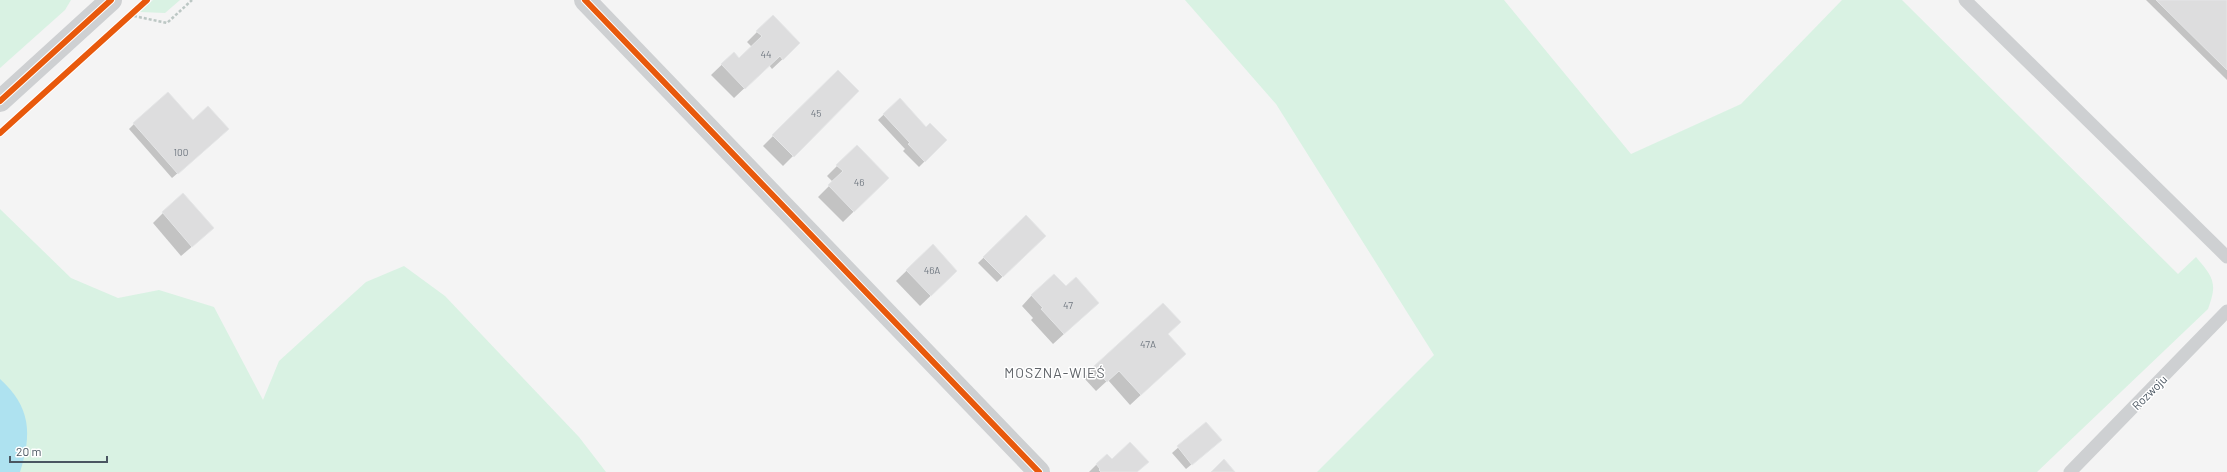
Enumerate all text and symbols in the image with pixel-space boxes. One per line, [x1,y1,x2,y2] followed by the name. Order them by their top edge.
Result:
[760,48,772,60] house number: 44
[811,107,821,119] house number: 45
[174,146,188,158] house number: 100
[854,176,864,188] house number: 46
[924,264,940,276] house number: 46A
[1063,299,1073,311] house number: 47
[1140,338,1156,350] house number: 47A
[1004,364,1106,381] district label: MOSZNA-WIEŚ
[2129,372,2169,412] street label: Rozwoju
[10,438,107,464] scale bar
[16,444,42,458] text: 20 m

